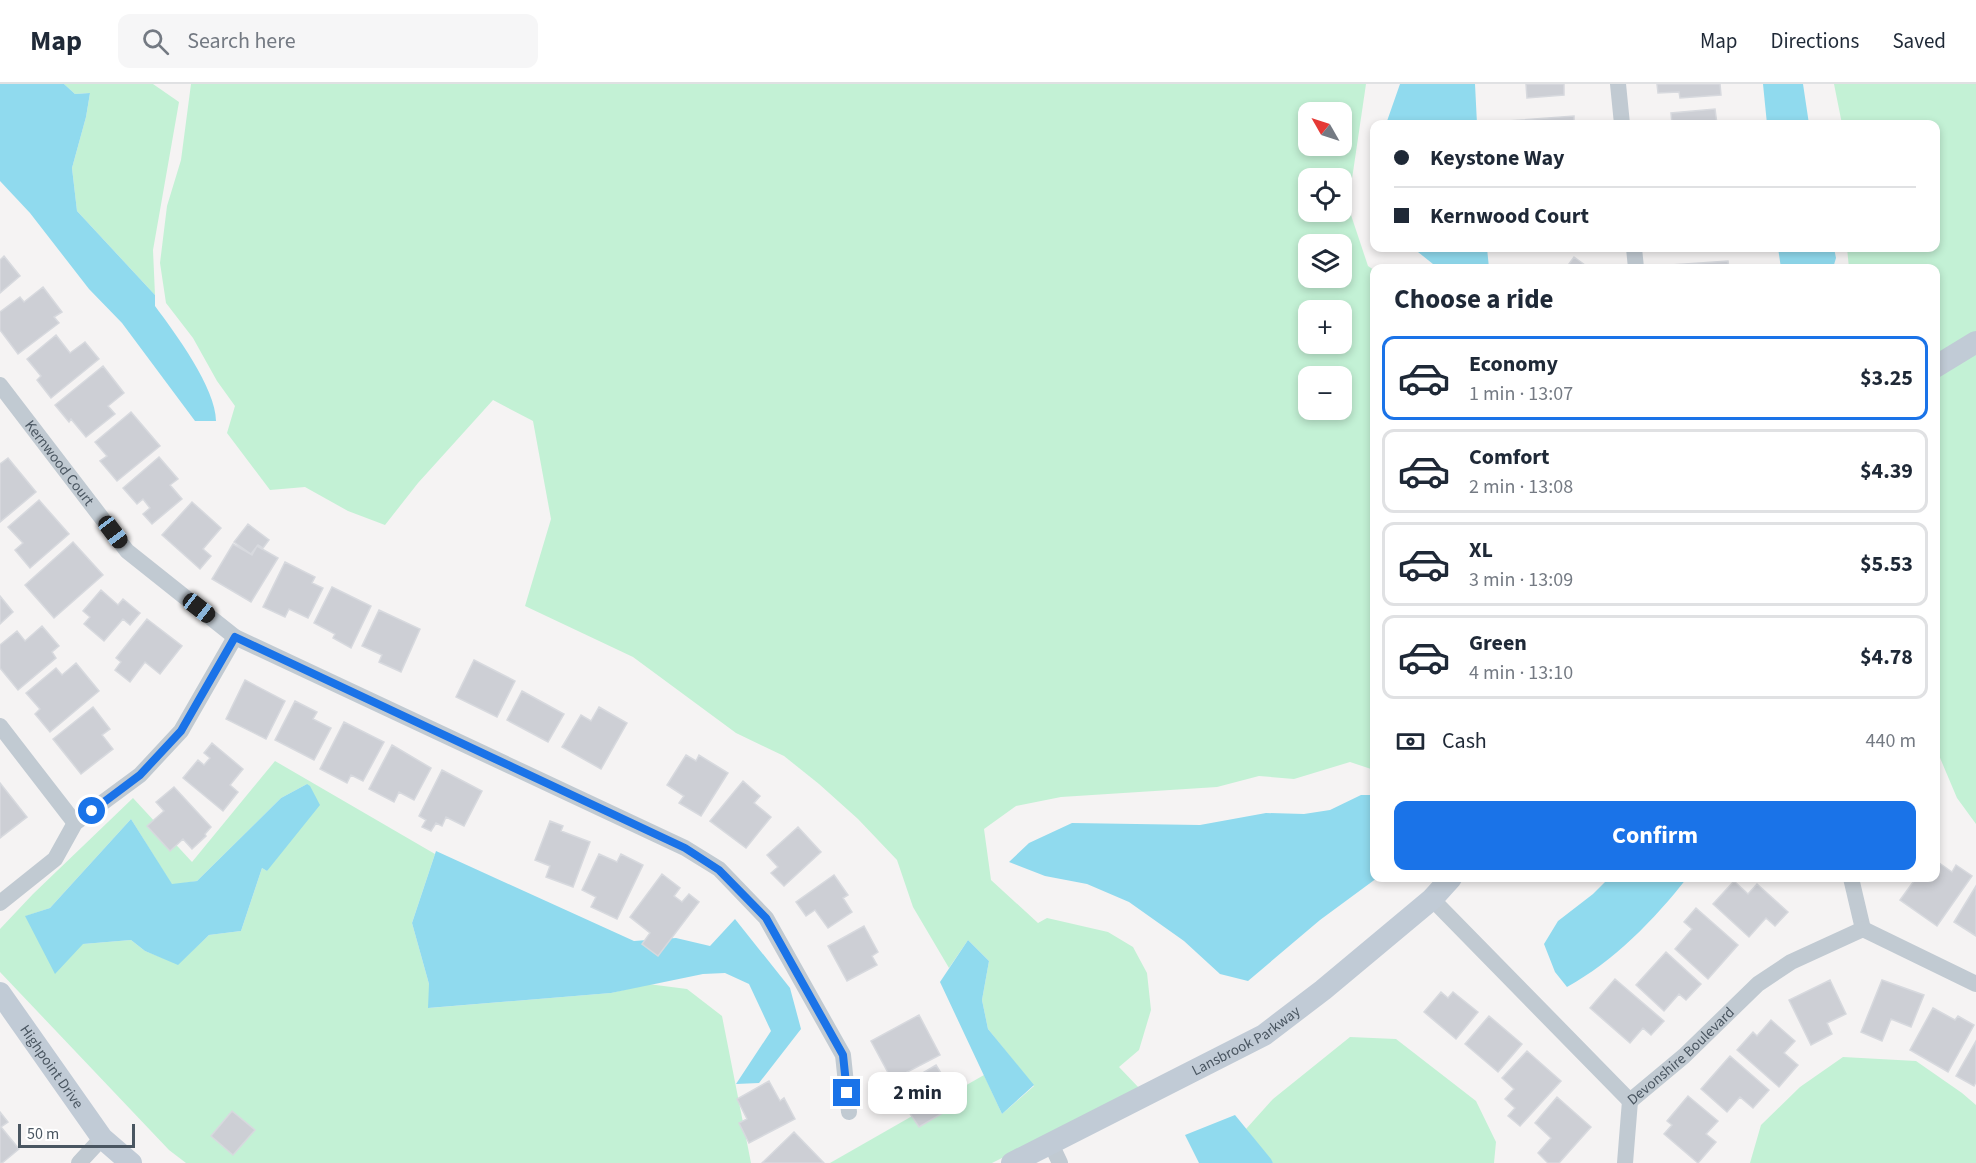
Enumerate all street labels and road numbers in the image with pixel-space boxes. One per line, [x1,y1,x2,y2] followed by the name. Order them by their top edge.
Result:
[20,416,99,510] street label: Kernwood Court
[1188,1001,1304,1081] street label: Lansbrook Parkway
[1623,1002,1739,1110] street label: Devonshire Boulevard
[15,1020,89,1113] street label: Highpoint Drive

